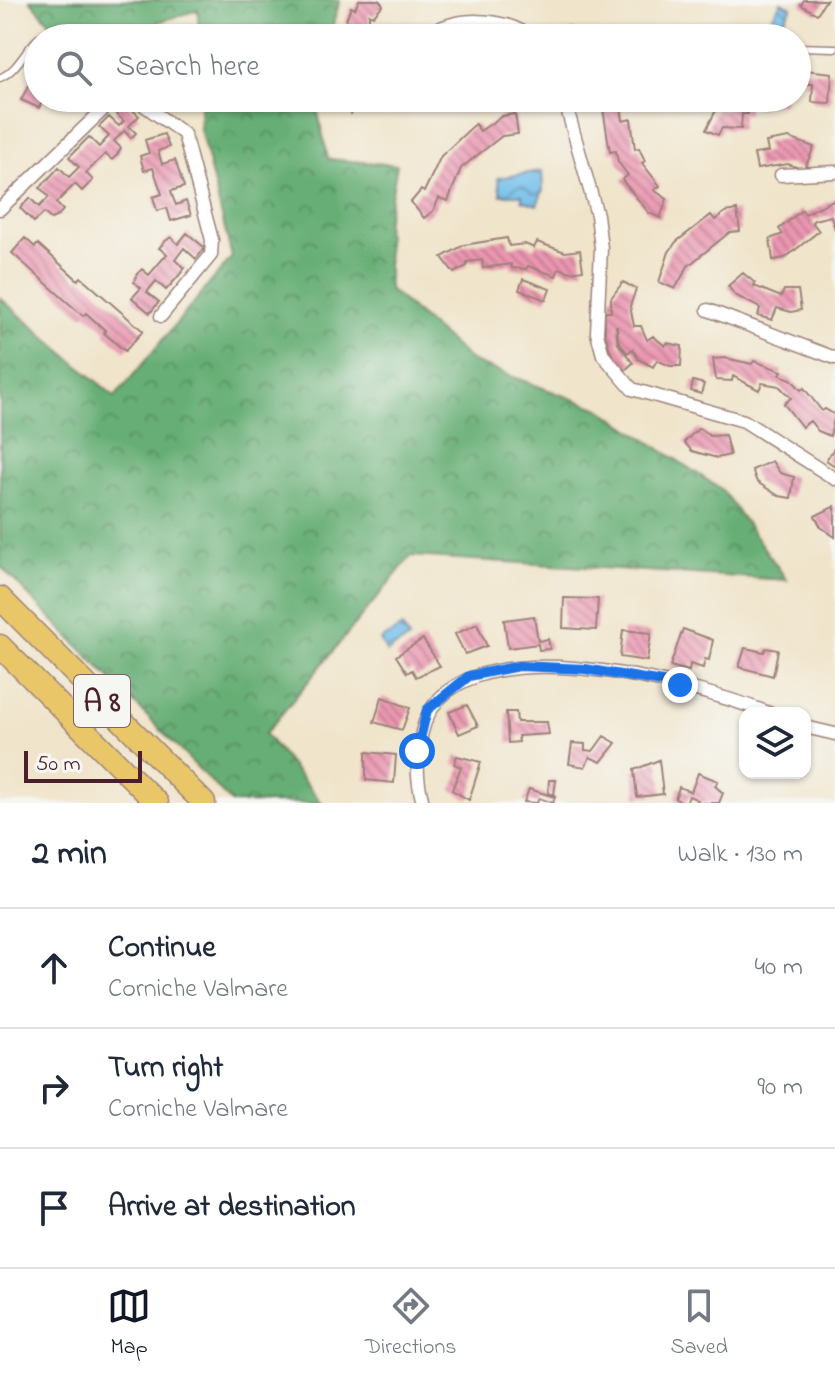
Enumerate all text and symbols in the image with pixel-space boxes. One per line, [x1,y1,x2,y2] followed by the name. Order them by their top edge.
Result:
[24,24,811,112] search box
[52,46,96,90] icon: search
[116,46,260,90] text: Search here
[662,667,698,703] route end
[74,675,130,727] road number: A 8
[739,707,811,779] map controls
[739,707,811,779] button: layers
[399,733,435,769] route start
[24,747,142,783] scale bar
[36,749,81,781] text: 50 m
[32,830,107,880] text: 2 min
[678,836,803,874] text: Walk · 130 m
[108,927,216,971] text: Continue
[32,946,76,990] icon: ahead
[754,949,803,987] text: 40 m
[108,971,288,1009] text: Corniche Valmare
[108,1047,223,1091] text: Turn right
[32,1066,76,1110] icon: right
[757,1069,803,1107] text: 90 m
[108,1091,288,1129] text: Corniche Valmare
[32,1186,76,1230] icon: arrive
[108,1186,356,1230] text: Arrive at destination
[107,1284,151,1364] tab: Map
[365,1284,456,1364] tab: Directions
[671,1284,728,1364] tab: Saved

